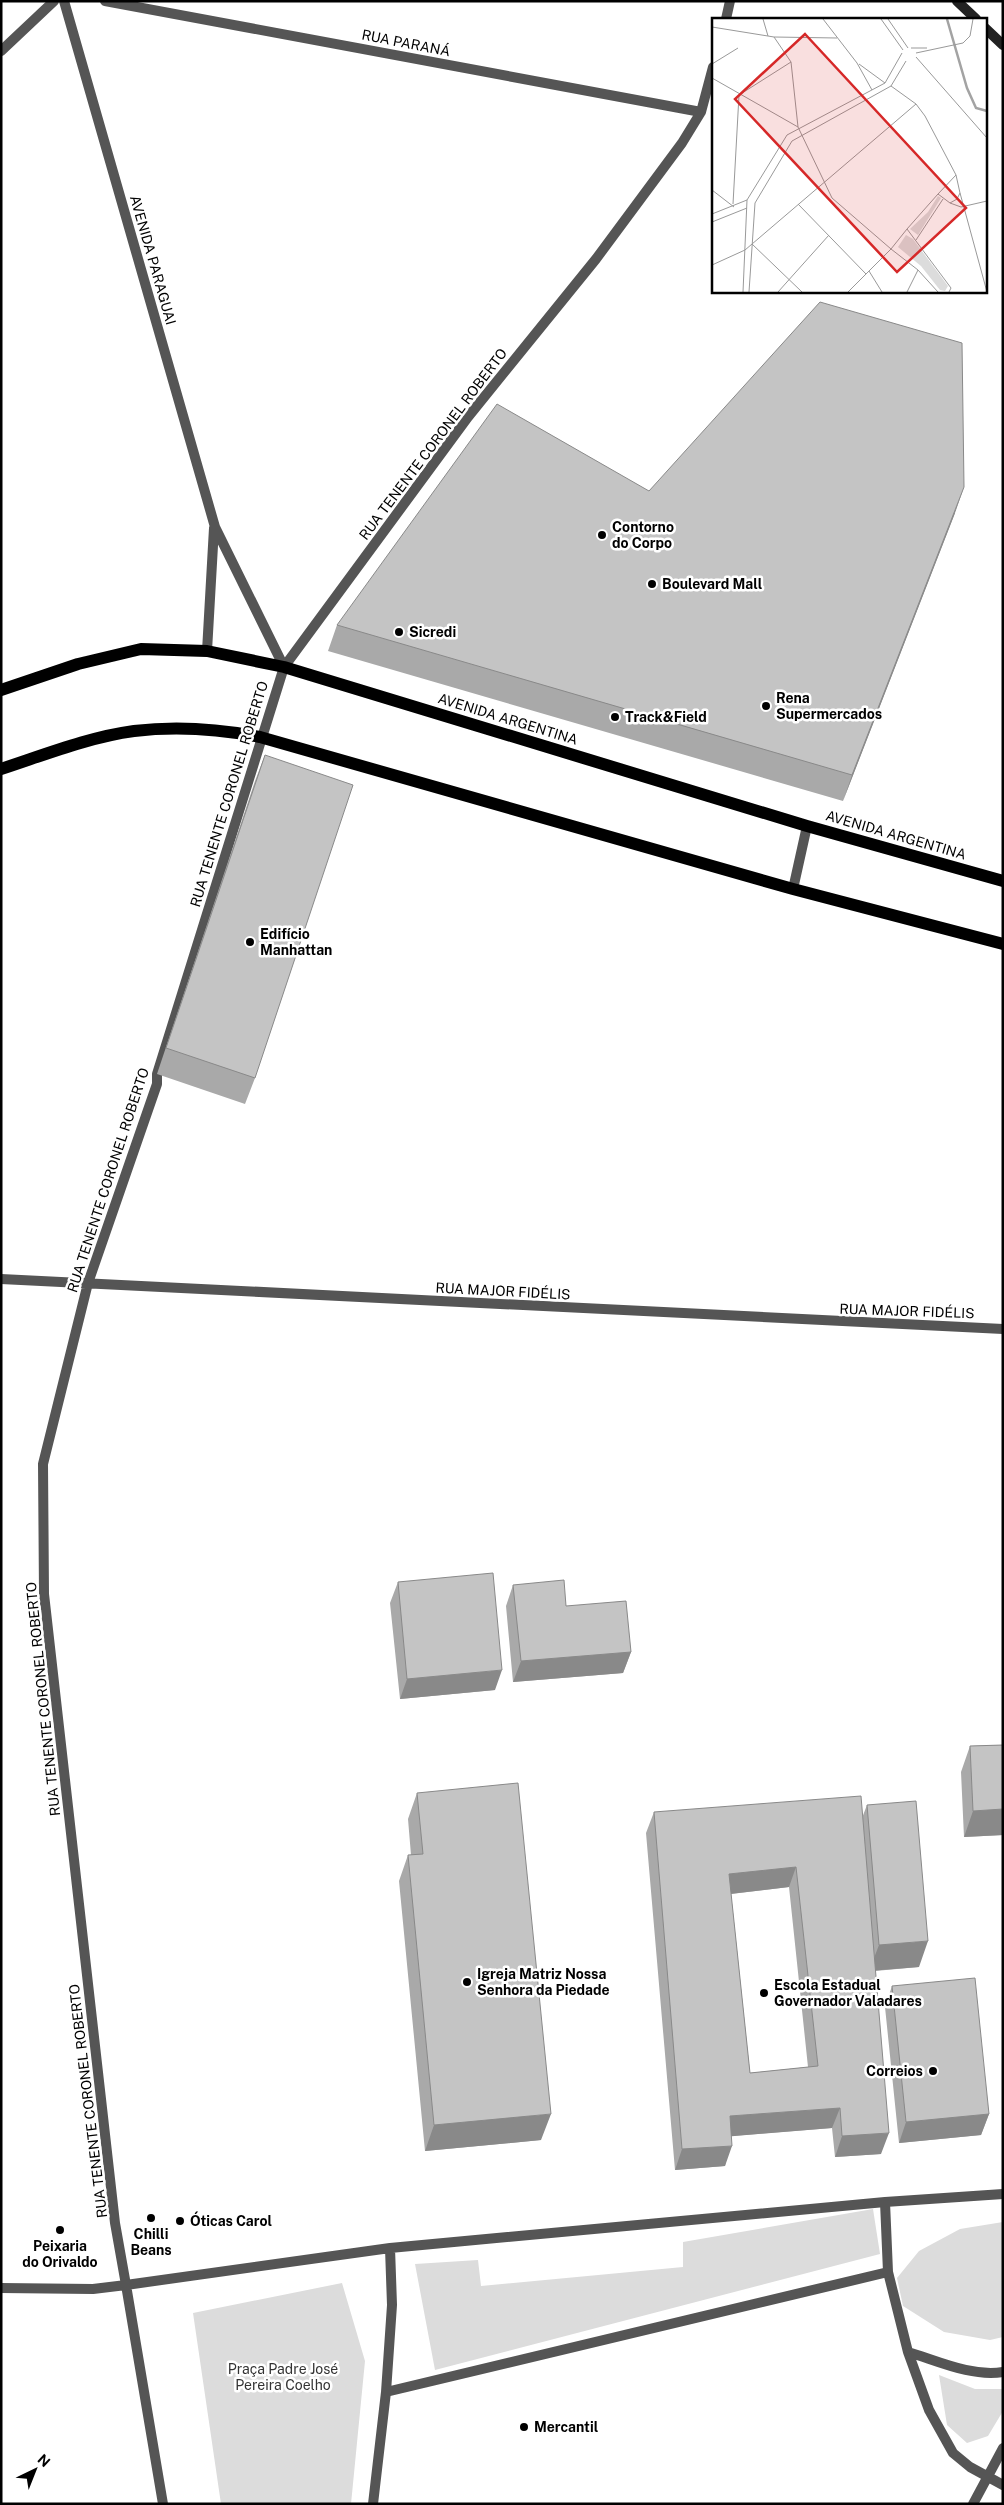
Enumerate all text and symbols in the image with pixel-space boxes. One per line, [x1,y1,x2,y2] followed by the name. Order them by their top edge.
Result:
[712,18,986,292] inset map
[360,26,452,59] street label: RUA PARANÁ
[127,193,179,327] street label: AVENIDA PARAGUAI
[356,345,510,543] street label: RUA TENENTE CORONEL ROBERTO
[612,519,674,551] place label: Contorno do Corpo
[596,529,608,541] marker: Contorno do Corpo
[662,576,763,592] place label: Boulevard Mall
[646,578,658,590] marker: Boulevard Mall
[409,624,456,640] place label: Sicredi
[393,626,405,638] marker: Sicredi
[187,679,271,909] street label: RUA TENENTE CORONEL ROBERTO
[436,690,580,748] street label: AVENIDA ARGENTINA
[776,690,882,722] place label: Rena Supermercados
[760,700,772,712] marker: Rena Supermercados
[625,709,707,725] place label: Track&Field
[609,711,621,723] marker: Track&Field
[824,807,968,863] street label: AVENIDA ARGENTINA
[260,926,332,958] place label: Edifício Manhattan
[244,936,256,948] marker: Edifício Manhattan
[64,1066,152,1294] street label: RUA TENENTE CORONEL ROBERTO
[435,1278,571,1303] street label: RUA MAJOR FIDÉLIS
[839,1300,975,1321] street label: RUA MAJOR FIDÉLIS
[23,1581,63,1817] street label: RUA TENENTE CORONEL ROBERTO
[477,1966,610,1998] place label: Igreja Matriz Nossa Senhora da Piedade
[461,1976,473,1988] marker: Igreja Matriz Nossa Senhora da Piedade
[774,1977,922,2009] place label: Escola Estadual Governador Valadares
[66,1983,110,2219] street label: RUA TENENTE CORONEL ROBERTO
[758,1987,770,1999] marker: Escola Estadual Governador Valadares
[866,2063,923,2079] place label: Correios
[927,2065,939,2077] marker: Correios
[190,2211,273,2229] place label: Óticas Carol
[145,2212,157,2224] marker: Chilli Beans
[174,2215,186,2227] marker: Óticas Carol
[54,2224,66,2236] marker: Peixaria do Orivaldo
[130,2226,172,2258] place label: Chilli Beans
[22,2238,98,2270] place label: Peixaria do Orivaldo
[228,2361,338,2393] park label: Praça Padre José Pereira Coelho
[534,2419,599,2435] place label: Mercantil
[518,2421,530,2433] marker: Mercantil
[10,2445,60,2495] north arrow
[34,2451,53,2470] text: N

